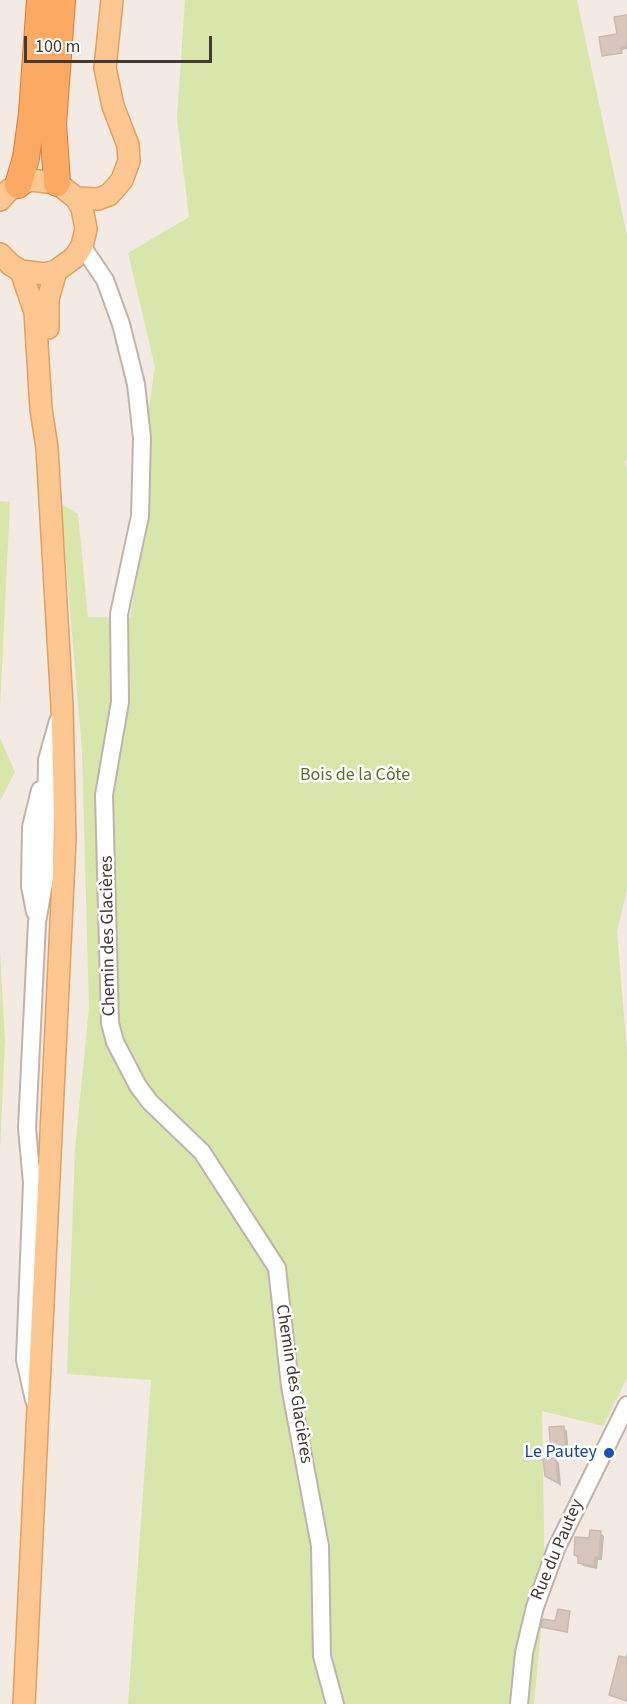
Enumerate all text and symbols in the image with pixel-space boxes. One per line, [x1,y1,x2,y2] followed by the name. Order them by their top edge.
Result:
[27,24,214,62] scale bar
[35,34,80,59] text: 100 m
[300,765,410,787] park label: Bois de la Côte
[97,855,121,1017] street label: Chemin des Glacières
[270,1303,316,1465] street label: Chemin des Glacières
[524,1442,597,1464] place label: Le Pautey
[602,1446,616,1460] marker: Le Pautey
[527,1496,589,1604] street label: Rue du Pautey

